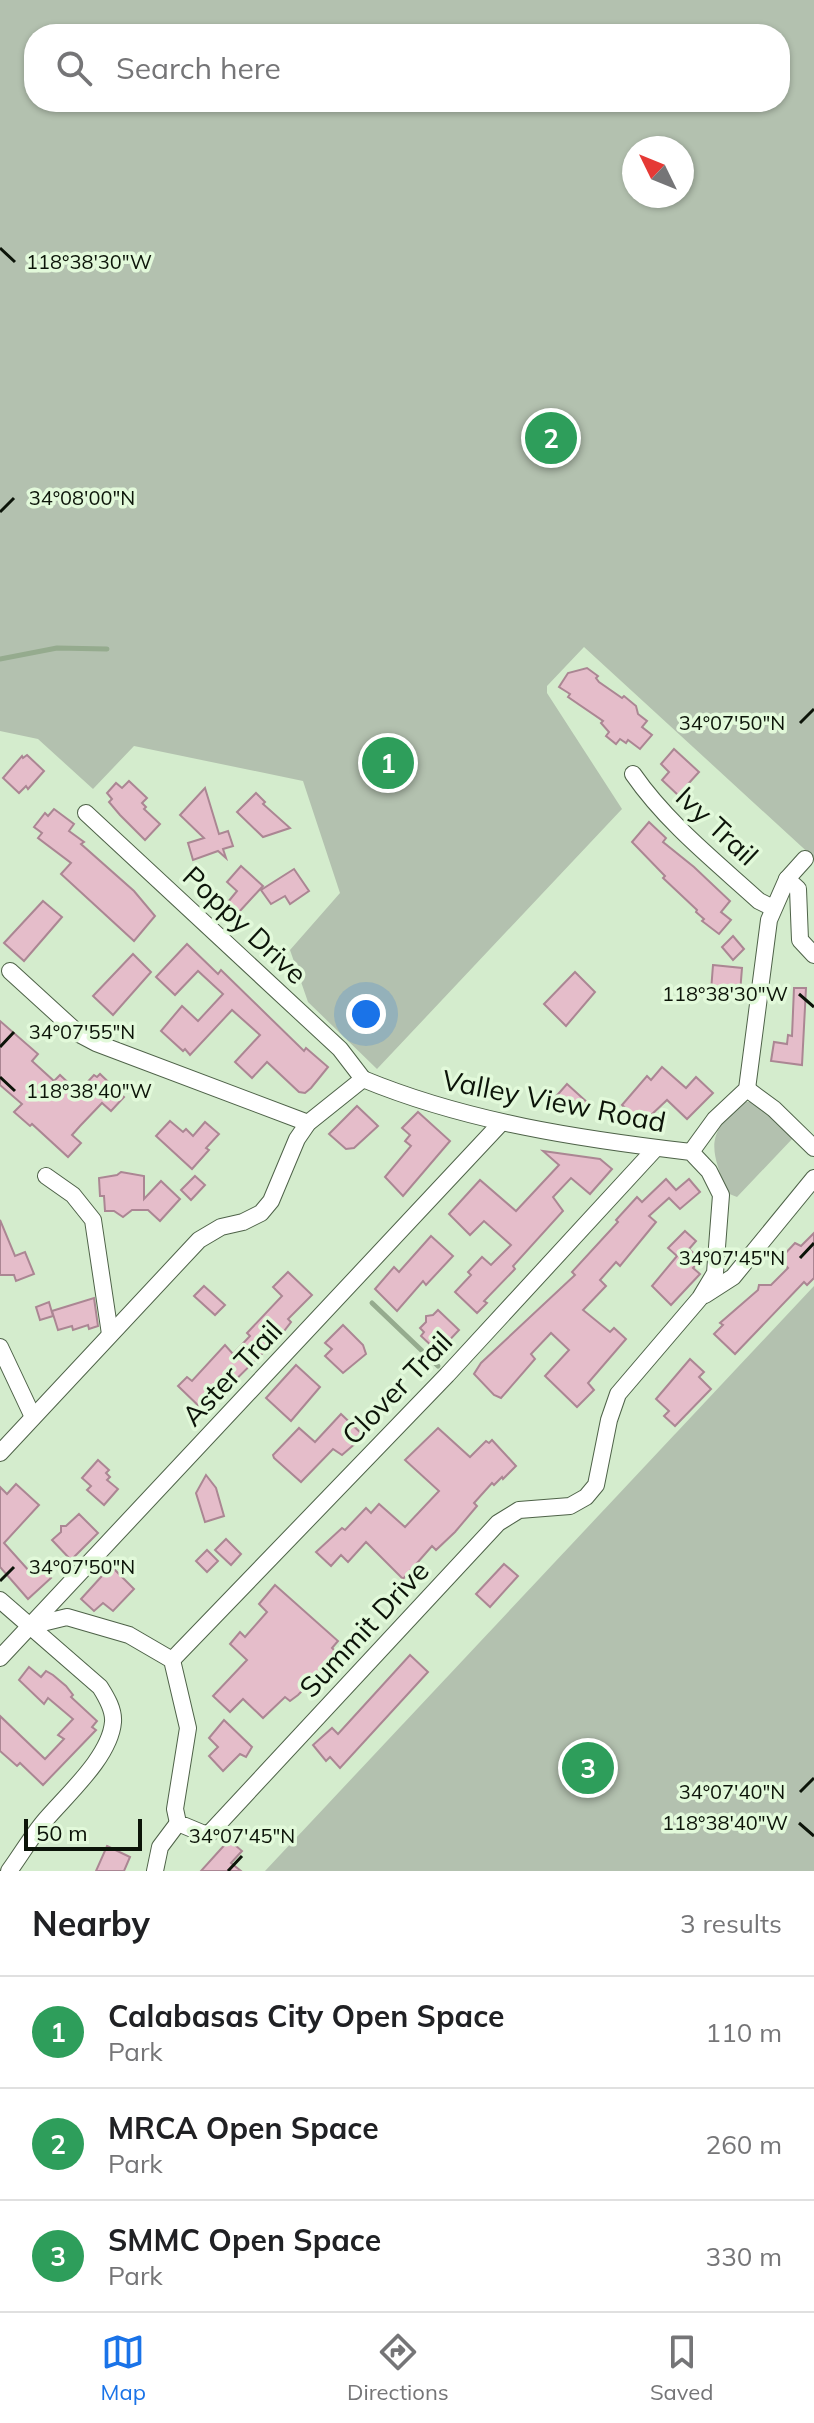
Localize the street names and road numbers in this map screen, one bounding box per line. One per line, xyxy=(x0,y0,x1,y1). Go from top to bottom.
street label: Ivy Trail xyxy=(669,779,766,872)
street label: Poppy Drive xyxy=(176,858,315,991)
street label: Valley View Road xyxy=(439,1062,669,1139)
street label: Aster Trail xyxy=(174,1313,289,1433)
street label: Clover Trail xyxy=(334,1324,459,1452)
street label: Summit Drive xyxy=(291,1553,436,1704)

